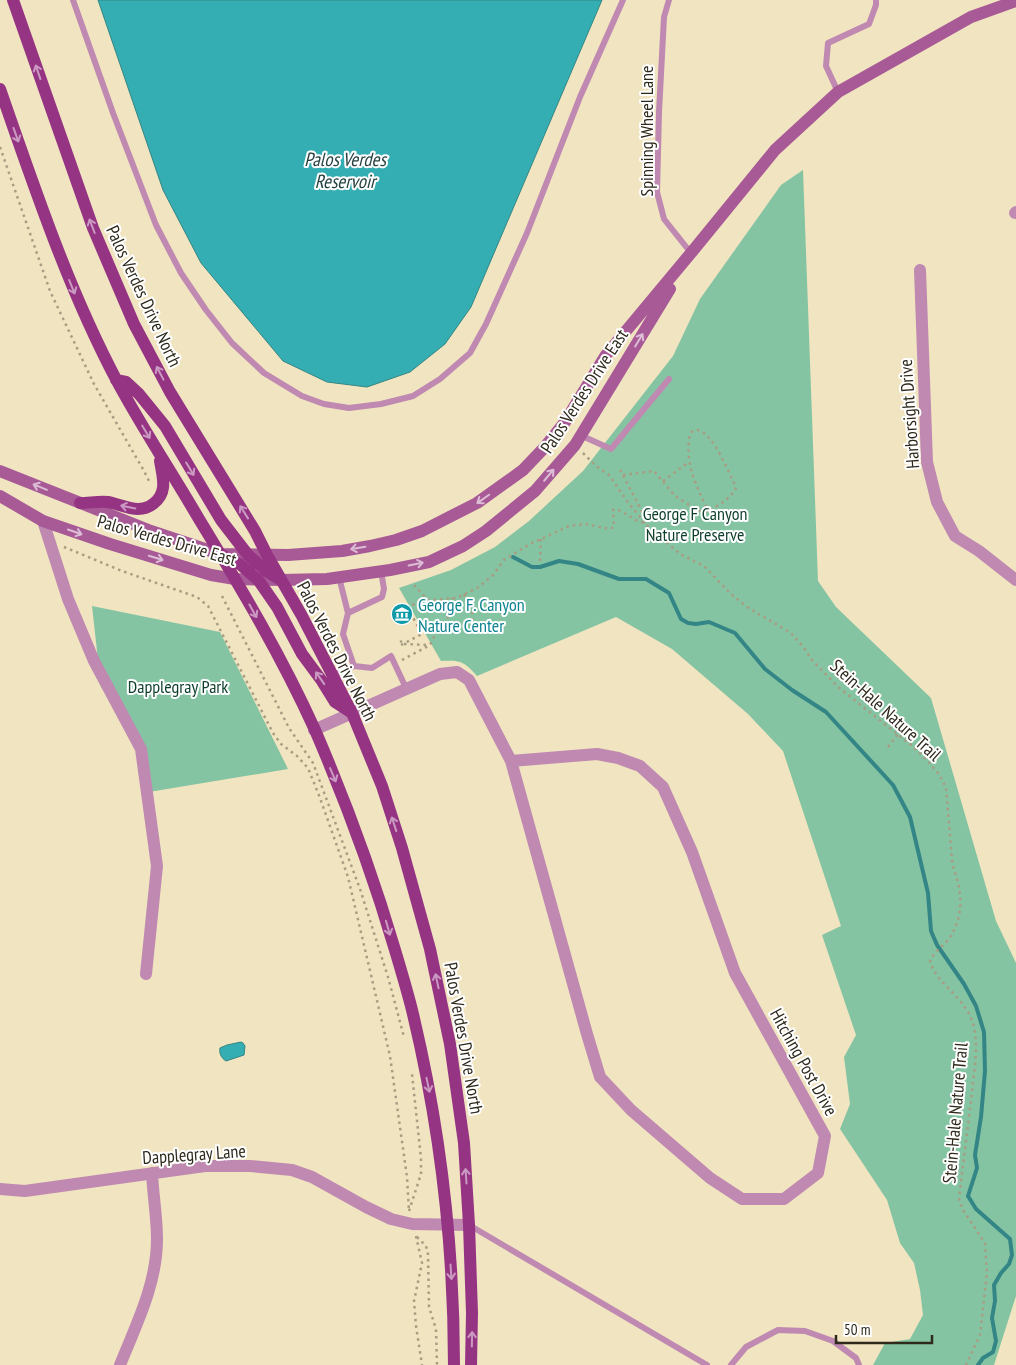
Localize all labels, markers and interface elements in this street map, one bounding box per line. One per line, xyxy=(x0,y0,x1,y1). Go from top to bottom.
one-way arrow xyxy=(33,65,42,81)
street label: Spinning Wheel Lane xyxy=(635,66,658,196)
one-way arrow xyxy=(12,127,21,142)
water label: Palos Verdes Reservoir xyxy=(304,147,387,193)
one-way arrow xyxy=(87,219,96,234)
street label: Palos Verdes Drive North xyxy=(101,222,187,370)
one-way arrow xyxy=(68,279,78,294)
street label: Palos Verdes Drive East xyxy=(535,324,633,458)
one-way arrow xyxy=(634,333,644,347)
street label: Harborsight Drive xyxy=(894,359,924,469)
one-way arrow xyxy=(155,366,165,381)
one-way arrow xyxy=(142,424,152,439)
one-way arrow xyxy=(186,461,196,475)
one-way arrow xyxy=(543,468,555,481)
one-way arrow xyxy=(33,482,48,491)
one-way arrow xyxy=(477,494,491,504)
one-way arrow xyxy=(120,502,136,512)
park label: George F Canyon Nature Preserve xyxy=(643,502,747,546)
one-way arrow xyxy=(238,506,248,520)
street label: Palos Verdes Drive East xyxy=(95,509,239,571)
one-way arrow xyxy=(67,528,83,537)
one-way arrow xyxy=(350,544,366,554)
one-way arrow xyxy=(148,554,164,563)
one-way arrow xyxy=(408,559,424,568)
street label: Palos Verdes Drive North xyxy=(292,577,382,725)
place label: George F. Canyon Nature Center xyxy=(418,593,525,637)
museum icon: George F. Canyon Nature Center xyxy=(390,602,414,626)
one-way arrow xyxy=(249,603,259,618)
street label: Stein-Hale Nature Trail xyxy=(826,654,947,766)
one-way arrow xyxy=(315,671,325,685)
park label: Dapplegray Park xyxy=(128,675,228,698)
one-way arrow xyxy=(329,767,338,782)
one-way arrow xyxy=(389,817,398,832)
one-way arrow xyxy=(384,919,394,935)
street label: Palos Verdes Drive North xyxy=(439,960,489,1116)
one-way arrow xyxy=(431,973,441,989)
street label: Hitching Post Drive xyxy=(765,1004,843,1120)
street label: Stein-Hale Nature Trail xyxy=(937,1041,973,1184)
one-way arrow xyxy=(424,1077,433,1093)
street label: Dapplegray Lane xyxy=(142,1139,246,1169)
one-way arrow xyxy=(462,1168,471,1184)
one-way arrow xyxy=(446,1264,456,1280)
scale bar xyxy=(836,1312,932,1344)
text: 50 m xyxy=(844,1320,870,1339)
one-way arrow xyxy=(467,1331,477,1348)

